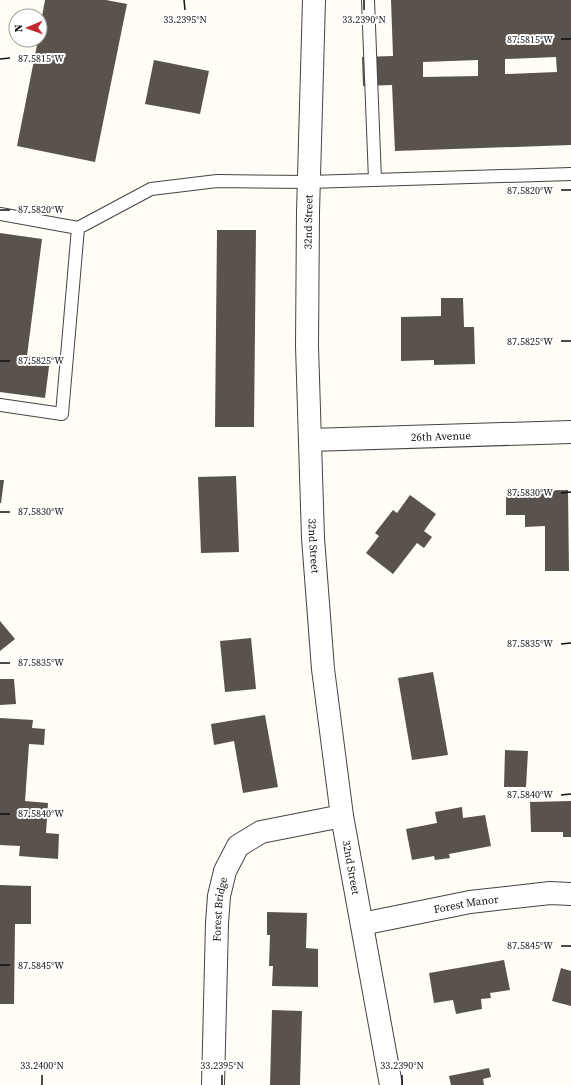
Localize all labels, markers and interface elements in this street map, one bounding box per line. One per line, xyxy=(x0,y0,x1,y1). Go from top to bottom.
north arrow xyxy=(8,8,48,48)
text: 33.2395°N xyxy=(163,13,207,26)
text: 33.2390°N xyxy=(342,13,386,26)
text: N xyxy=(11,24,26,33)
text: 87.5815°W xyxy=(507,33,553,46)
text: 87.5815°W xyxy=(18,52,64,65)
text: 87.5820°W xyxy=(507,184,553,197)
street label: 32nd Street xyxy=(301,194,316,250)
text: 87.5820°W xyxy=(18,203,64,216)
text: 87.5825°W xyxy=(507,335,553,348)
text: 87.5825°W xyxy=(18,354,64,367)
street label: 26th Avenue xyxy=(411,428,472,445)
text: 87.5830°W xyxy=(507,486,553,499)
text: 87.5830°W xyxy=(18,505,64,518)
street label: 32nd Street xyxy=(304,518,323,574)
text: 87.5835°W xyxy=(507,637,553,650)
text: 87.5835°W xyxy=(18,656,64,669)
text: 87.5840°W xyxy=(507,788,553,801)
text: 87.5840°W xyxy=(18,807,64,820)
street label: 32nd Street xyxy=(339,839,363,896)
street label: Forest Bridge xyxy=(210,875,231,942)
street label: Forest Manor xyxy=(432,892,500,917)
text: 87.5845°W xyxy=(507,939,553,952)
text: 87.5845°W xyxy=(18,959,64,972)
text: 33.2400°N xyxy=(20,1059,64,1072)
text: 33.2395°N xyxy=(200,1059,244,1072)
text: 33.2390°N xyxy=(380,1059,424,1072)

